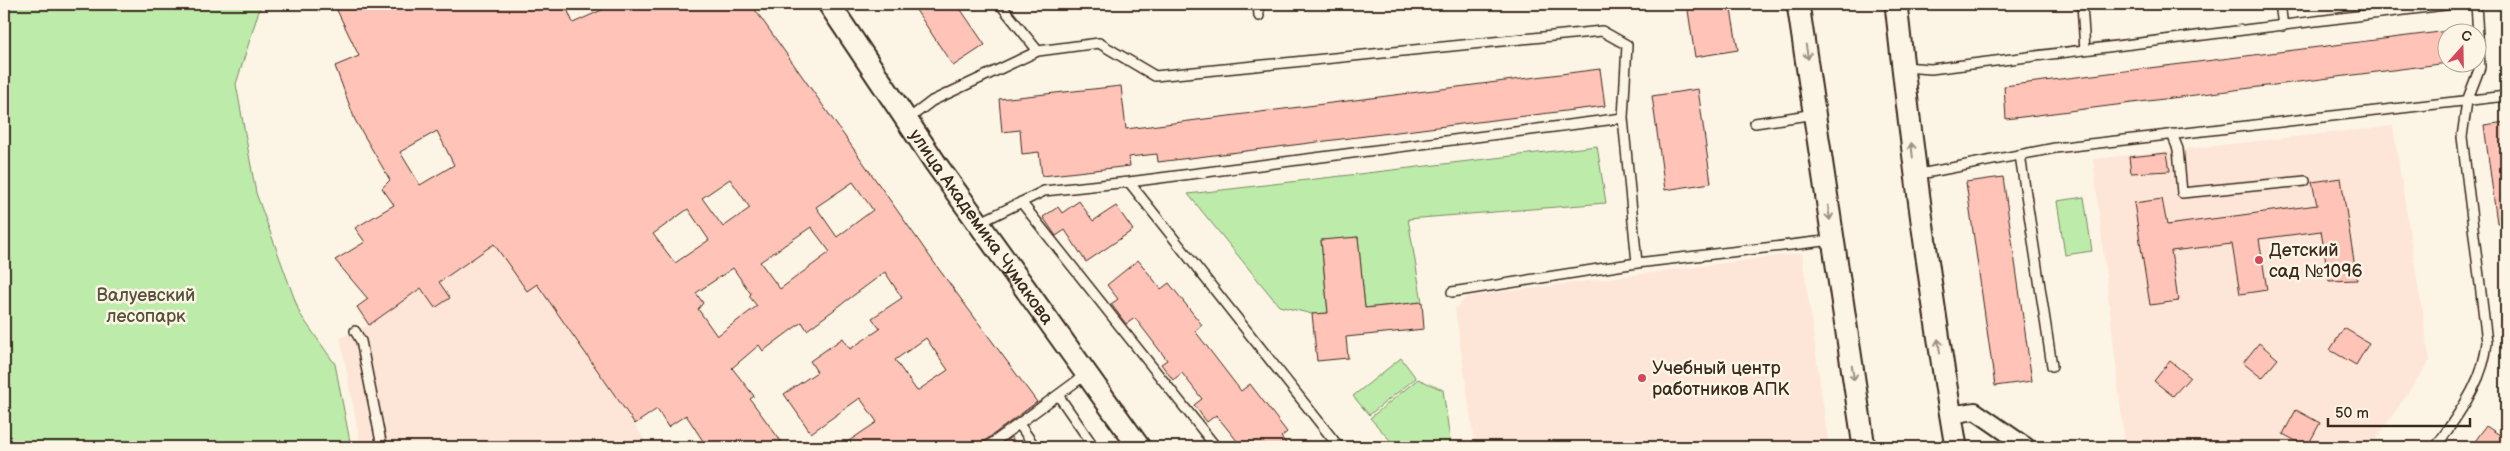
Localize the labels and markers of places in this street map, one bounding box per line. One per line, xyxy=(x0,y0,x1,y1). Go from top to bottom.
place label: Детский сад №1096 xyxy=(2269,240,2363,282)
marker: Детский сад №1096 xyxy=(2253,254,2265,266)
place label: Учебный центр работников АПК xyxy=(1652,358,1790,400)
marker: Учебный центр работников АПК xyxy=(1636,372,1648,384)

